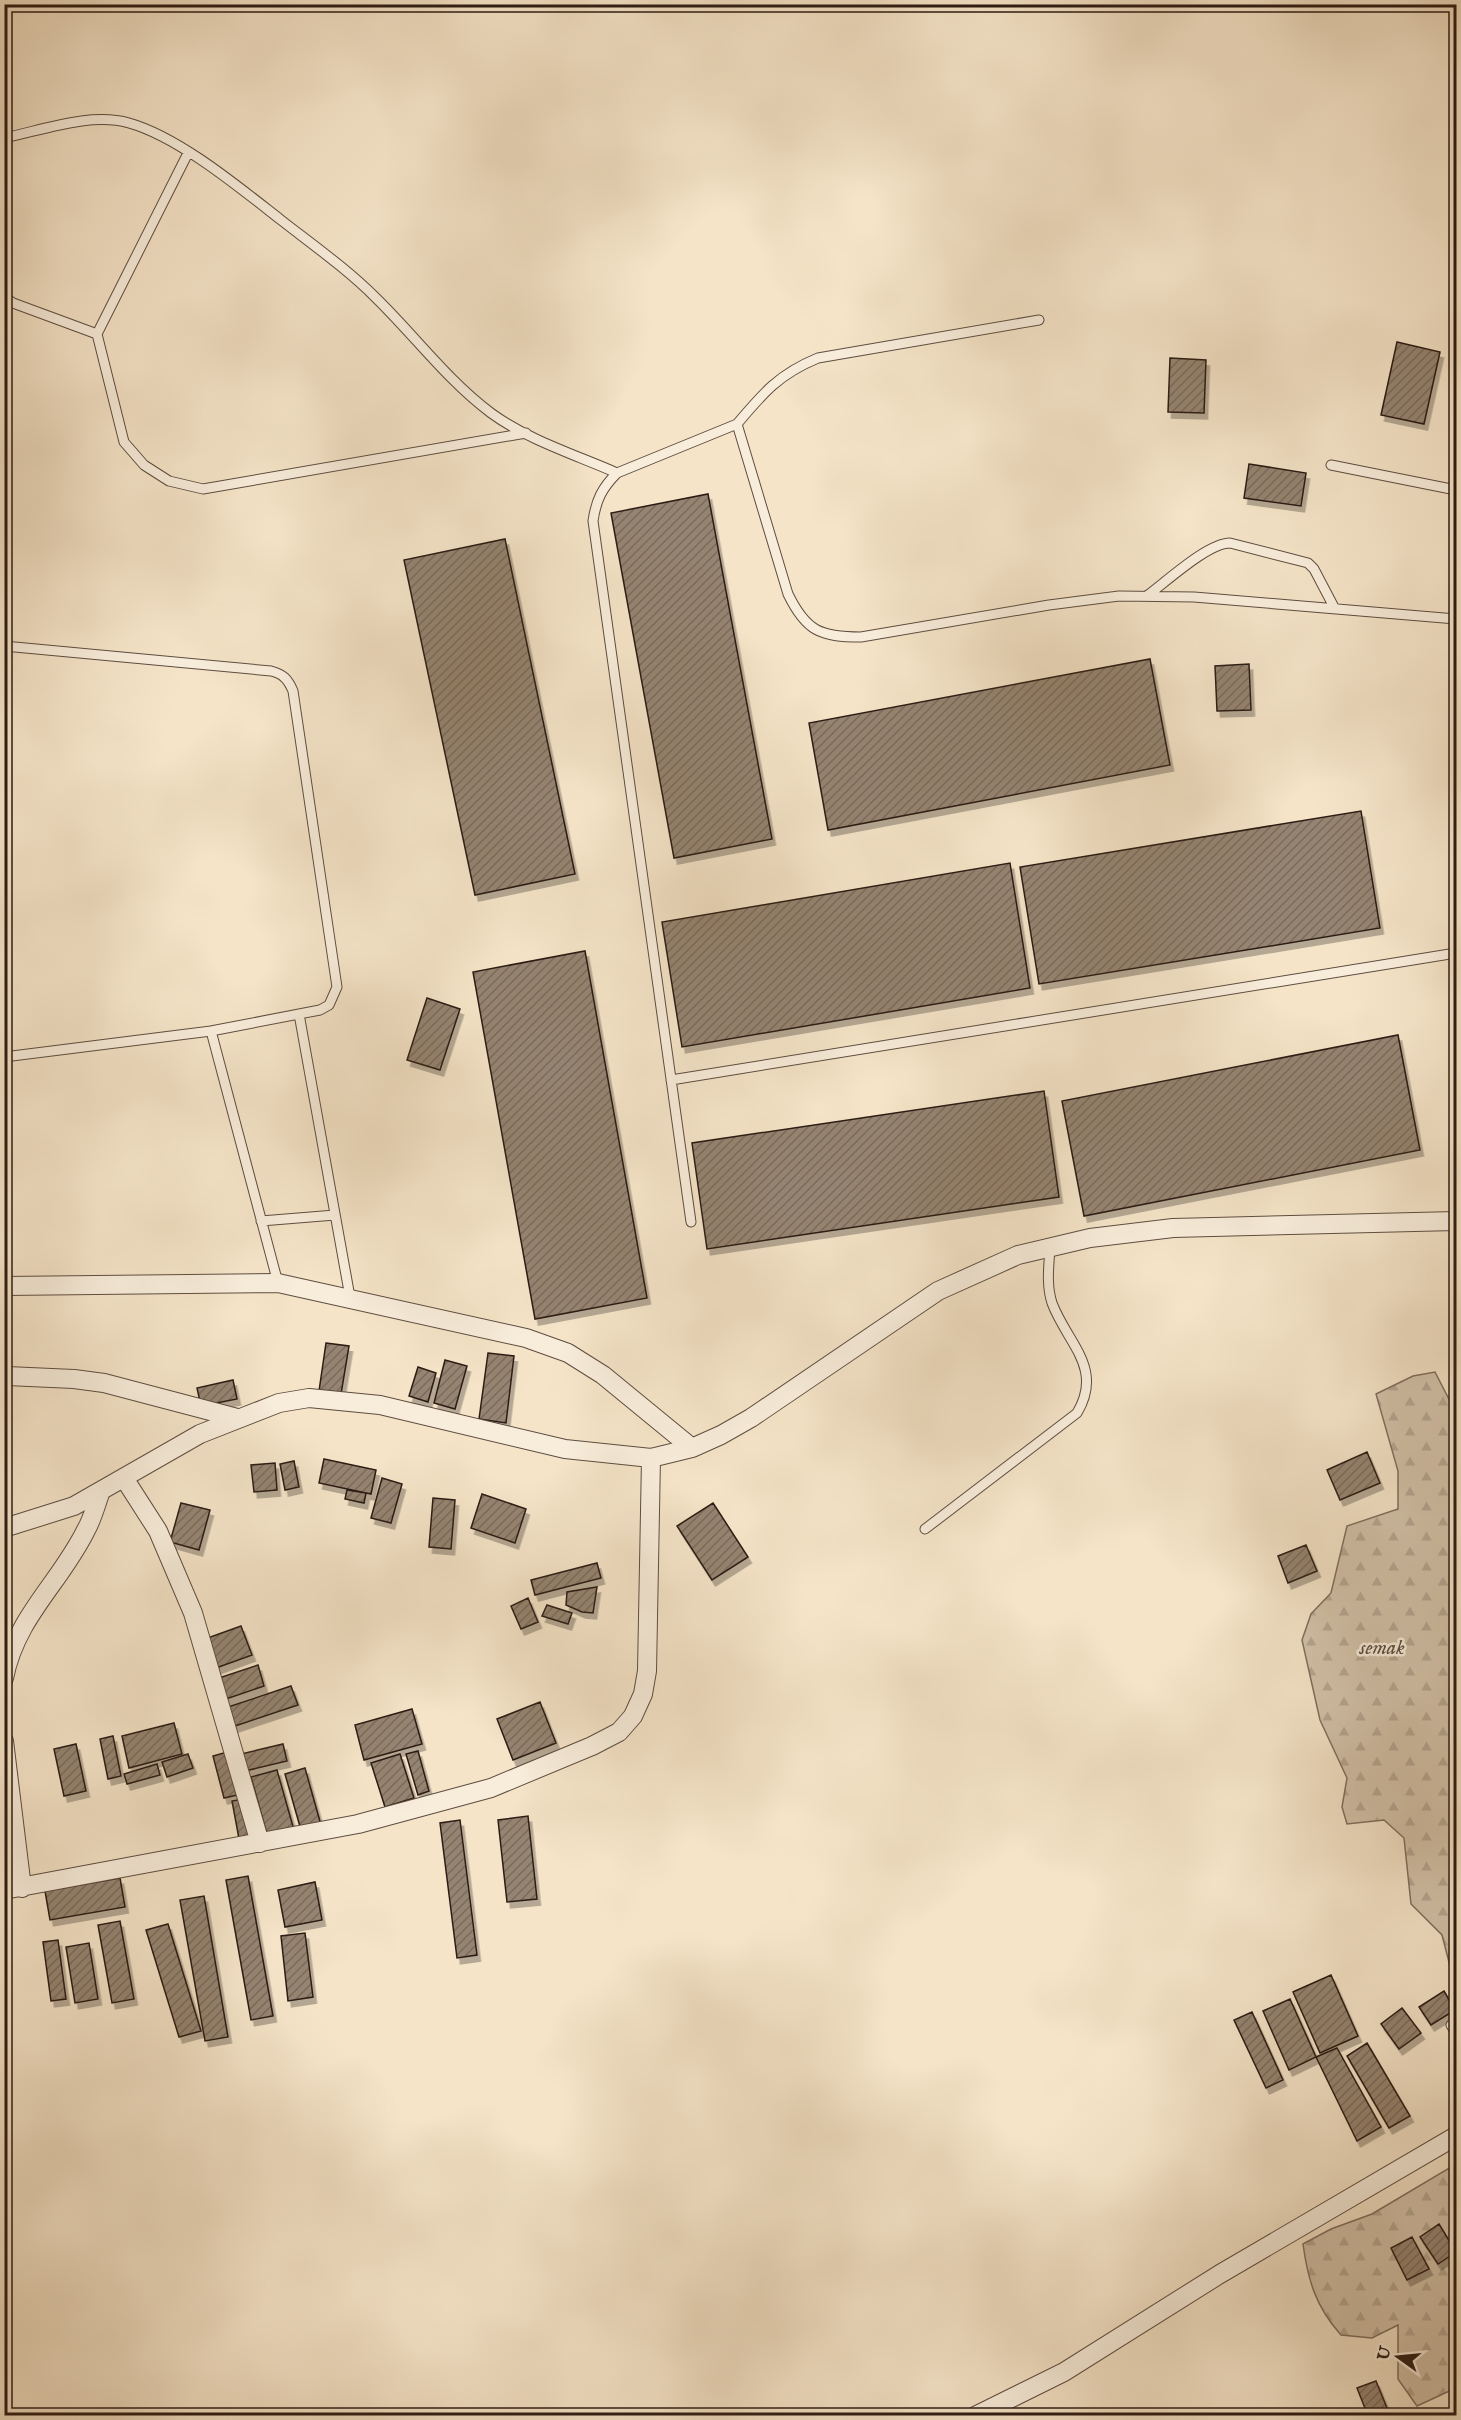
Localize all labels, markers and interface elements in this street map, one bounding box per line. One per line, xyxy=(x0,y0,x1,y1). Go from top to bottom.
park label: semak xyxy=(1358,1635,1405,1662)
north arrow xyxy=(1368,2327,1428,2387)
text: U xyxy=(1374,2344,1397,2364)

